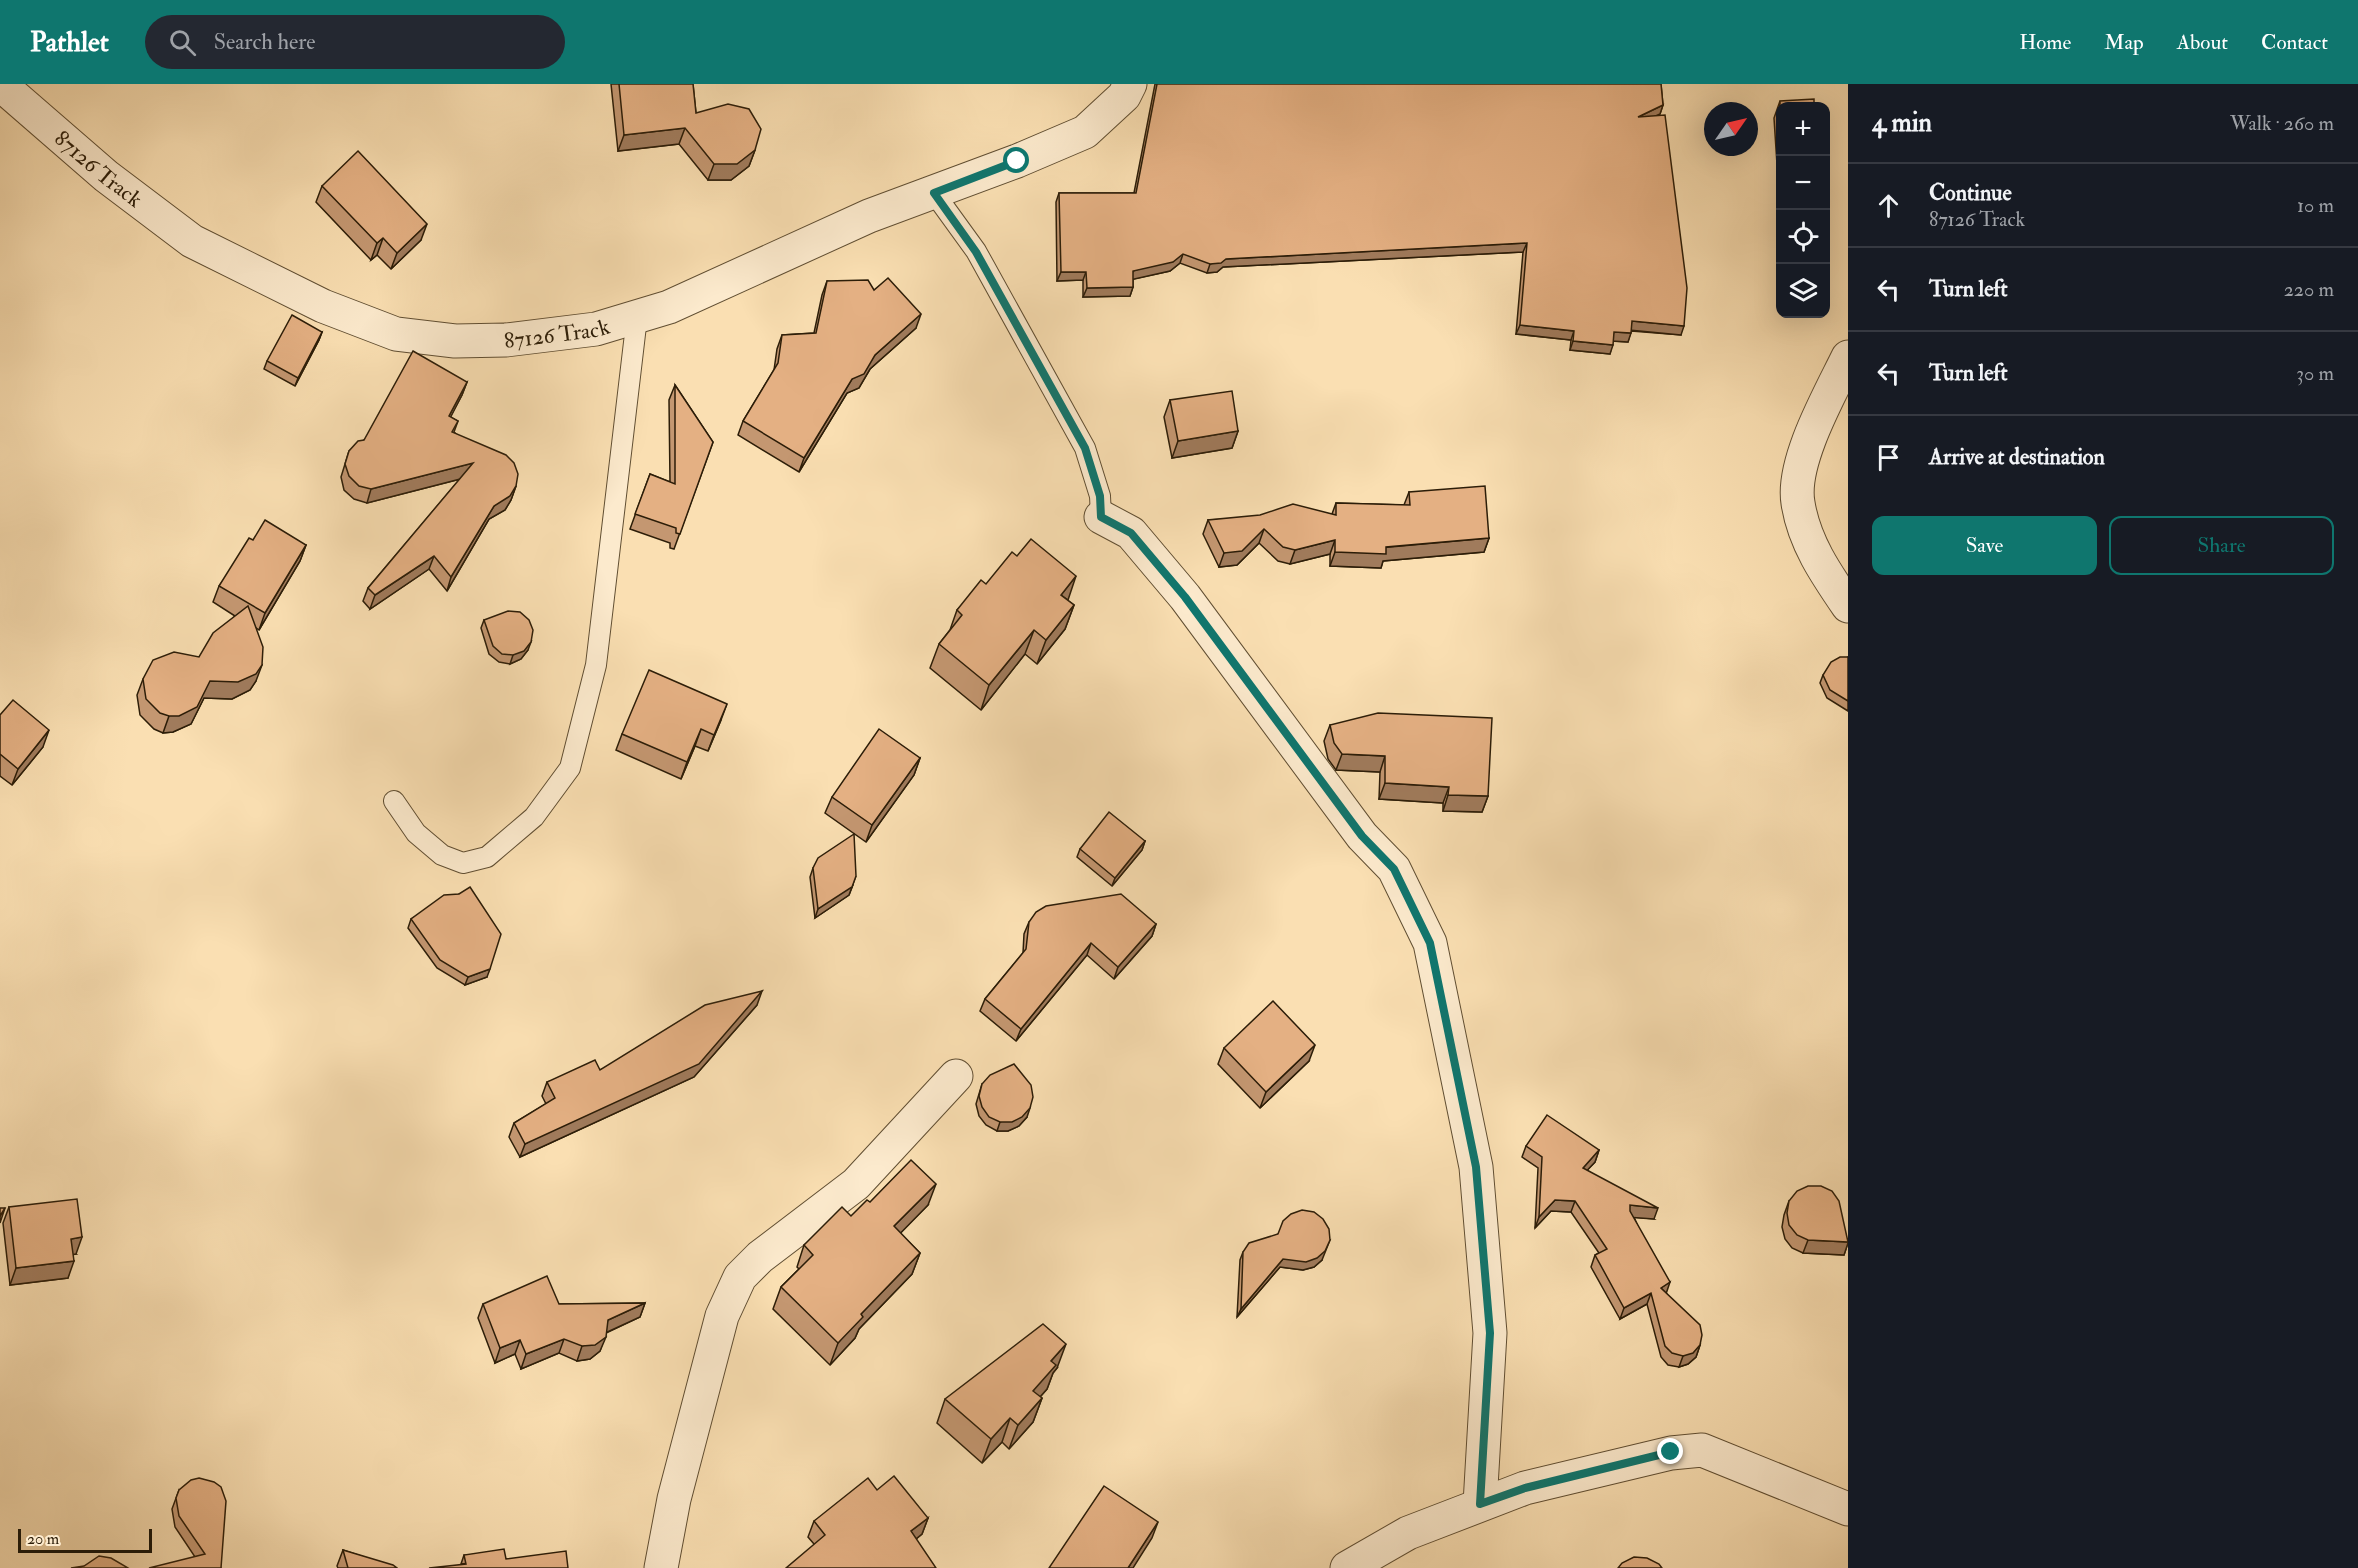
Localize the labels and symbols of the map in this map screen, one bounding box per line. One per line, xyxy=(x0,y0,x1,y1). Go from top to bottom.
north arrow xyxy=(1704,102,1758,156)
street label: 87126 Track xyxy=(48,125,148,214)
route start xyxy=(1003,147,1029,173)
street label: 87126 Track xyxy=(503,313,613,355)
route end xyxy=(1657,1438,1683,1464)
scale bar xyxy=(18,1526,152,1554)

